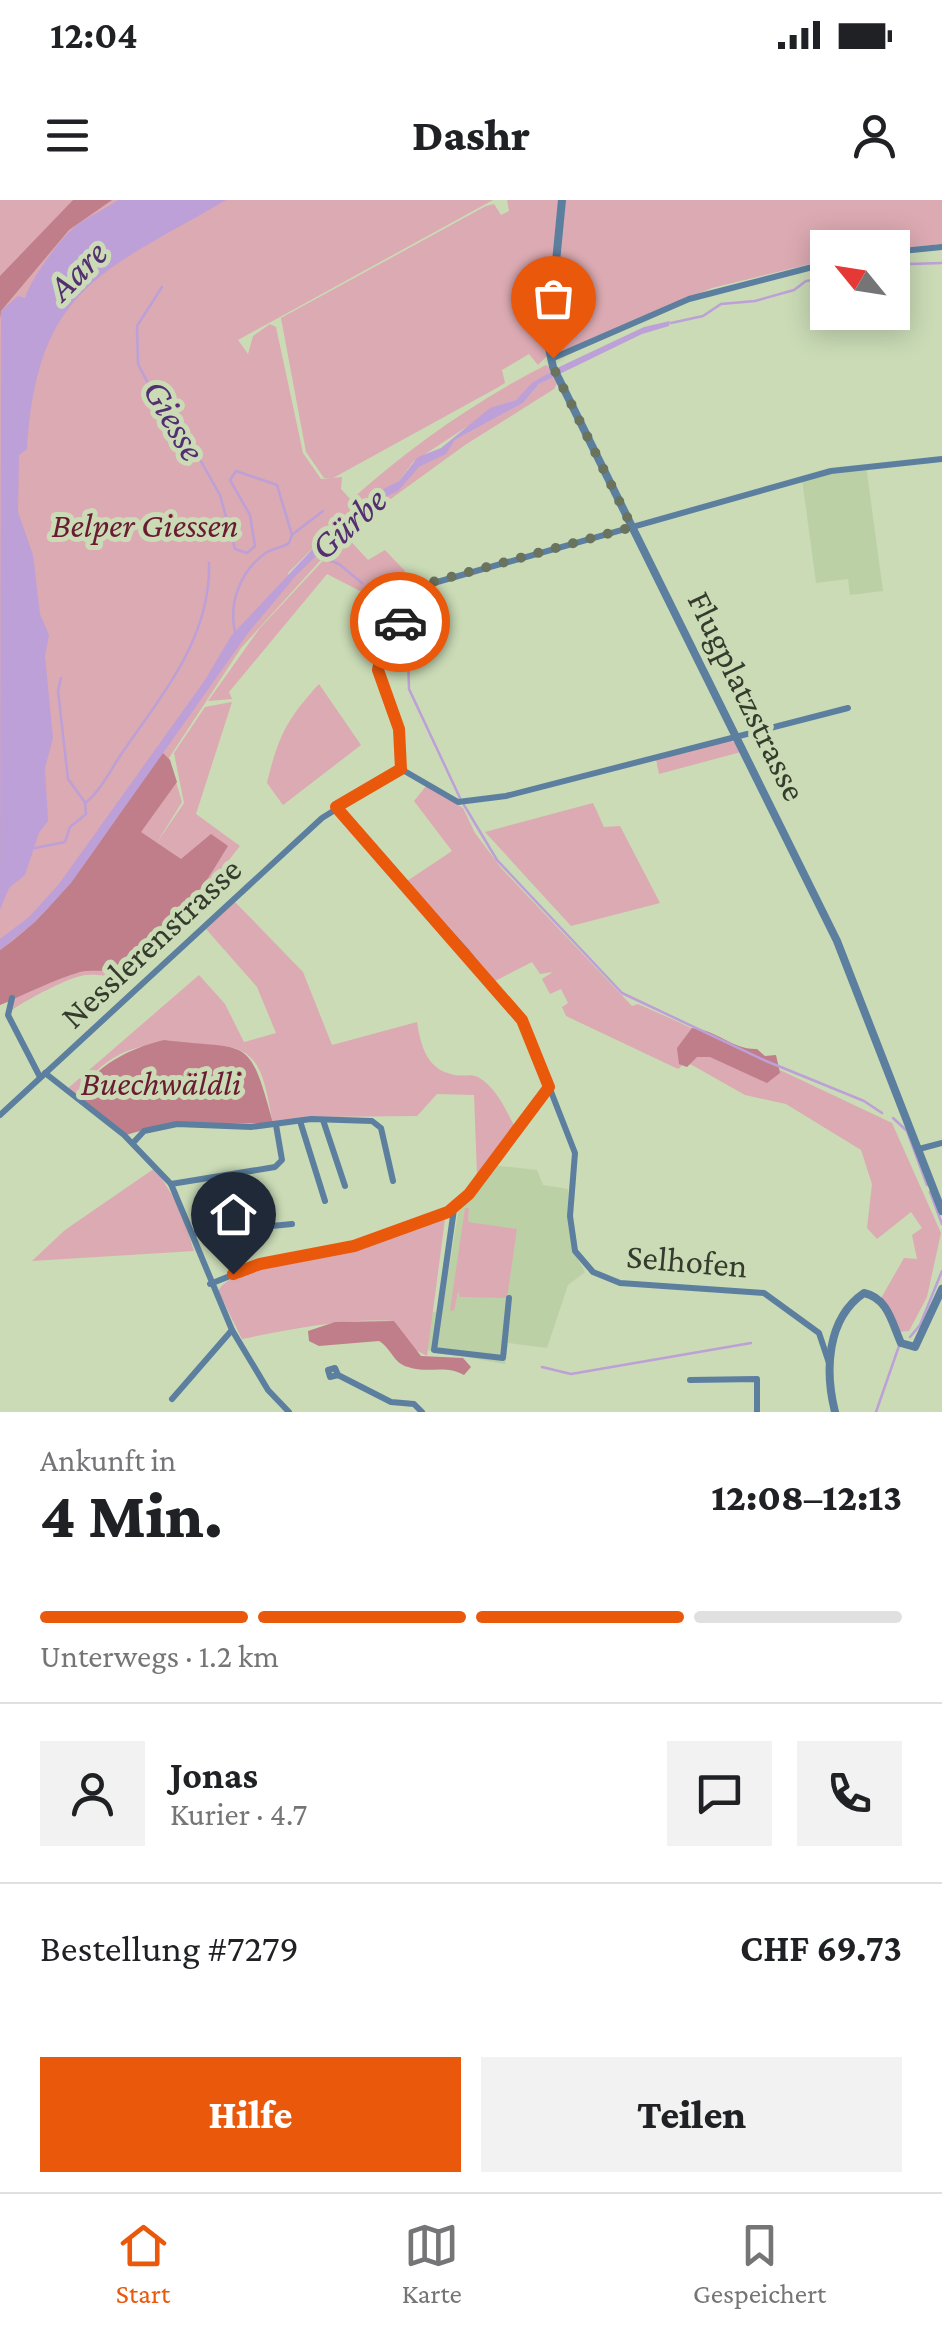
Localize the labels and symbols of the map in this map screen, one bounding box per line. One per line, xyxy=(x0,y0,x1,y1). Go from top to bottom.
north arrow xyxy=(810,230,910,330)
water label: Aare xyxy=(37,232,115,310)
pin xyxy=(511,256,596,359)
water label: Giesse xyxy=(135,372,215,468)
water label: Gürbe xyxy=(301,478,395,568)
park label: Belper Giessen xyxy=(51,506,239,545)
courier xyxy=(350,572,450,672)
street label: Flugplatzstrasse xyxy=(679,585,815,807)
street label: Nesslerenstrasse xyxy=(53,850,249,1036)
park label: Buechwäldli xyxy=(81,1064,242,1103)
pin xyxy=(191,1172,276,1275)
street label: Selhofen xyxy=(625,1236,749,1286)

